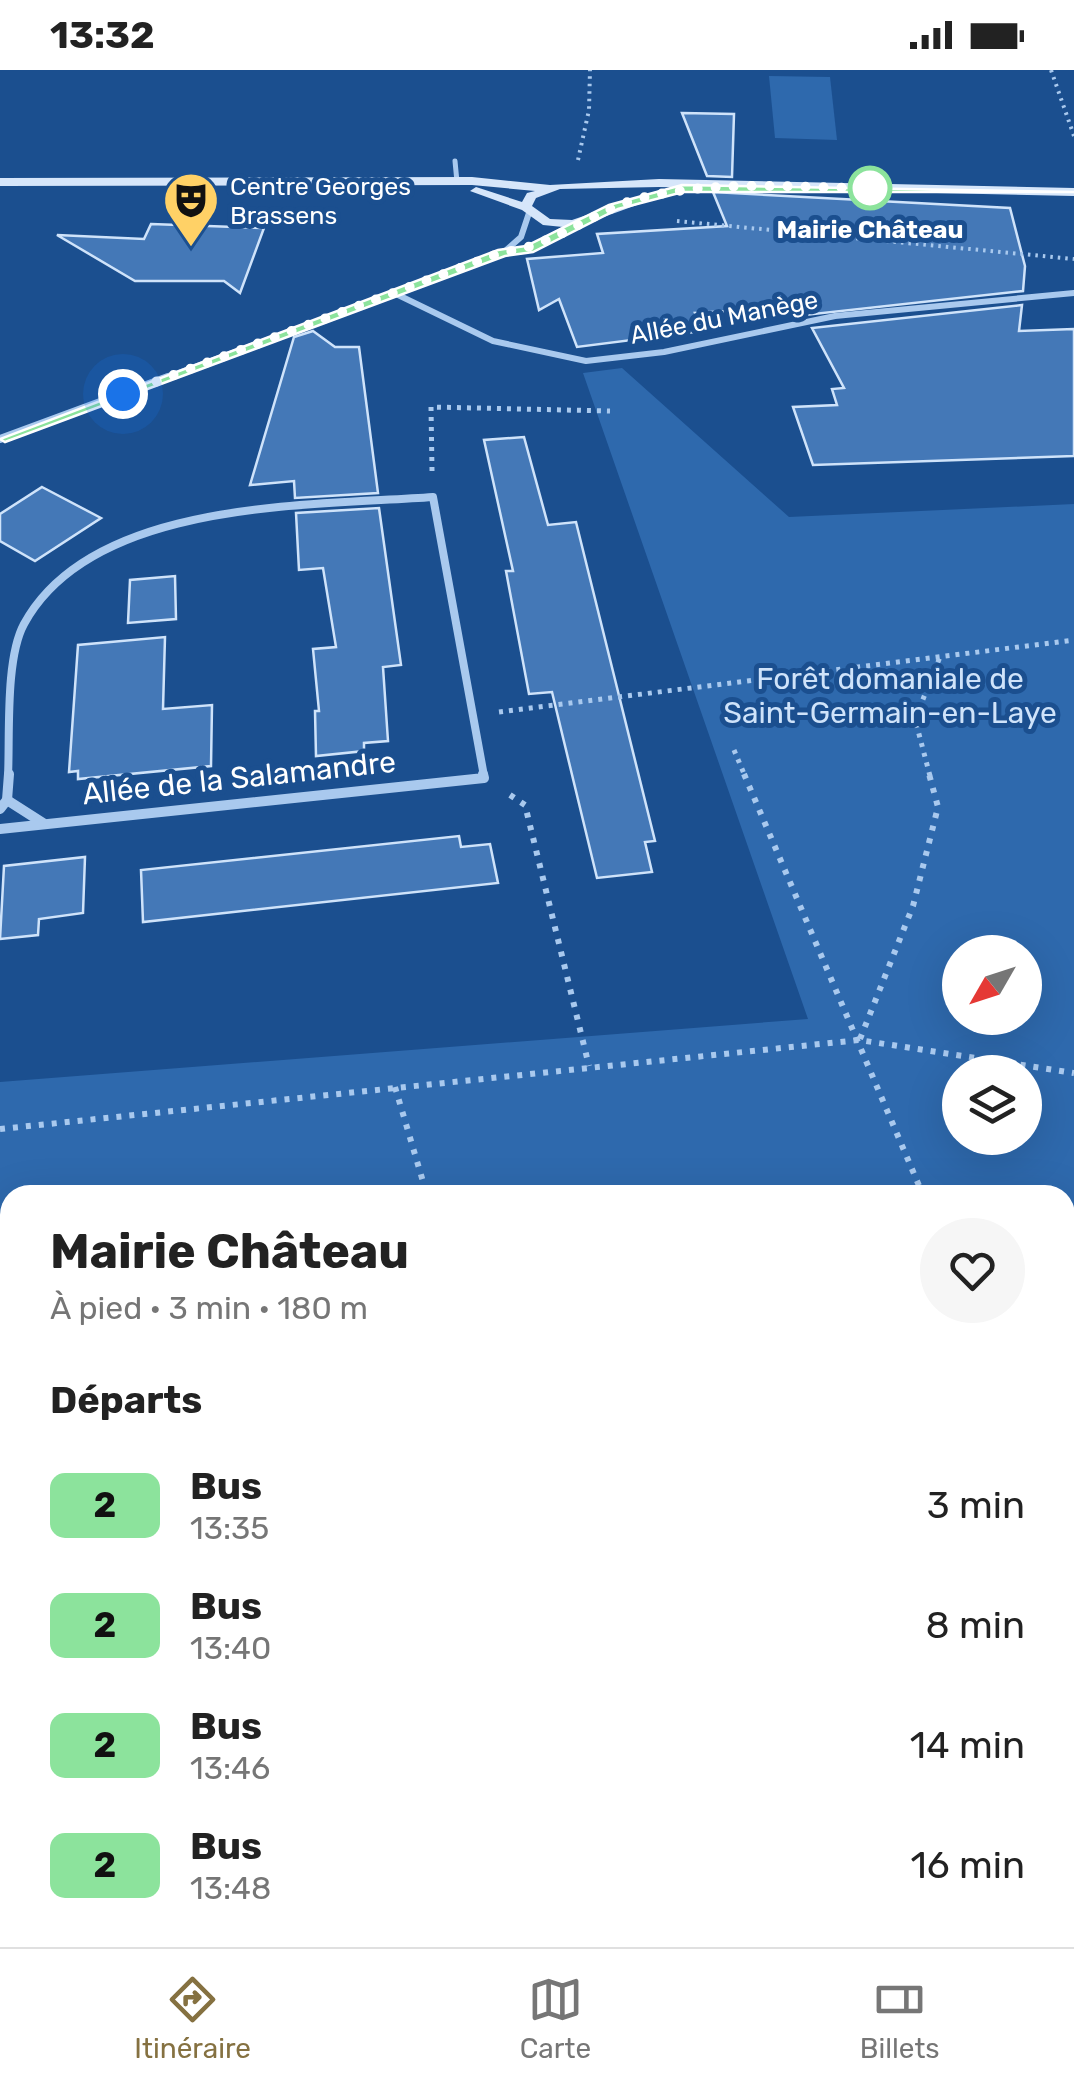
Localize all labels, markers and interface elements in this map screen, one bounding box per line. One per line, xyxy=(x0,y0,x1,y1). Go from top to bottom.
text: 13:32 xyxy=(50,12,155,58)
marker: Mairie Château xyxy=(849,167,891,209)
theatre icon: Centre Georges Brassens xyxy=(161,170,221,249)
place label: Centre Georges Brassens xyxy=(230,172,411,230)
place label: Mairie Château xyxy=(776,215,964,244)
street label: Allée du Manège xyxy=(628,285,821,350)
your location xyxy=(98,369,148,419)
park label: Forêt domaniale de Saint-Germain-en-Laye xyxy=(723,661,1057,731)
street label: Allée de la Salamandre xyxy=(80,744,398,812)
north arrow xyxy=(942,935,1042,1035)
map controls xyxy=(942,935,1042,1155)
button: layers xyxy=(942,1055,1042,1155)
button: heart xyxy=(920,1218,1025,1323)
text: Mairie Château xyxy=(50,1223,409,1280)
text: À pied · 3 min · 180 m xyxy=(50,1289,368,1327)
text: Départs xyxy=(50,1377,202,1423)
text: Bus xyxy=(190,1463,262,1509)
text: 3 min xyxy=(927,1482,1025,1528)
text: 2 xyxy=(94,1484,116,1526)
text: 13:35 xyxy=(190,1509,269,1547)
text: Bus xyxy=(190,1583,262,1629)
text: 8 min xyxy=(926,1602,1025,1648)
text: 2 xyxy=(94,1604,116,1646)
text: 13:40 xyxy=(190,1629,271,1667)
text: Bus xyxy=(190,1703,262,1749)
text: 14 min xyxy=(910,1722,1025,1768)
text: 2 xyxy=(94,1724,116,1766)
text: 13:46 xyxy=(190,1749,270,1787)
text: Bus xyxy=(190,1823,262,1869)
text: 16 min xyxy=(911,1842,1025,1888)
text: 2 xyxy=(94,1844,116,1886)
text: 13:48 xyxy=(190,1869,271,1907)
tab: Itinéraire xyxy=(134,1972,251,2065)
tab: Carte xyxy=(520,1972,591,2065)
tab: Billets xyxy=(860,1972,940,2065)

